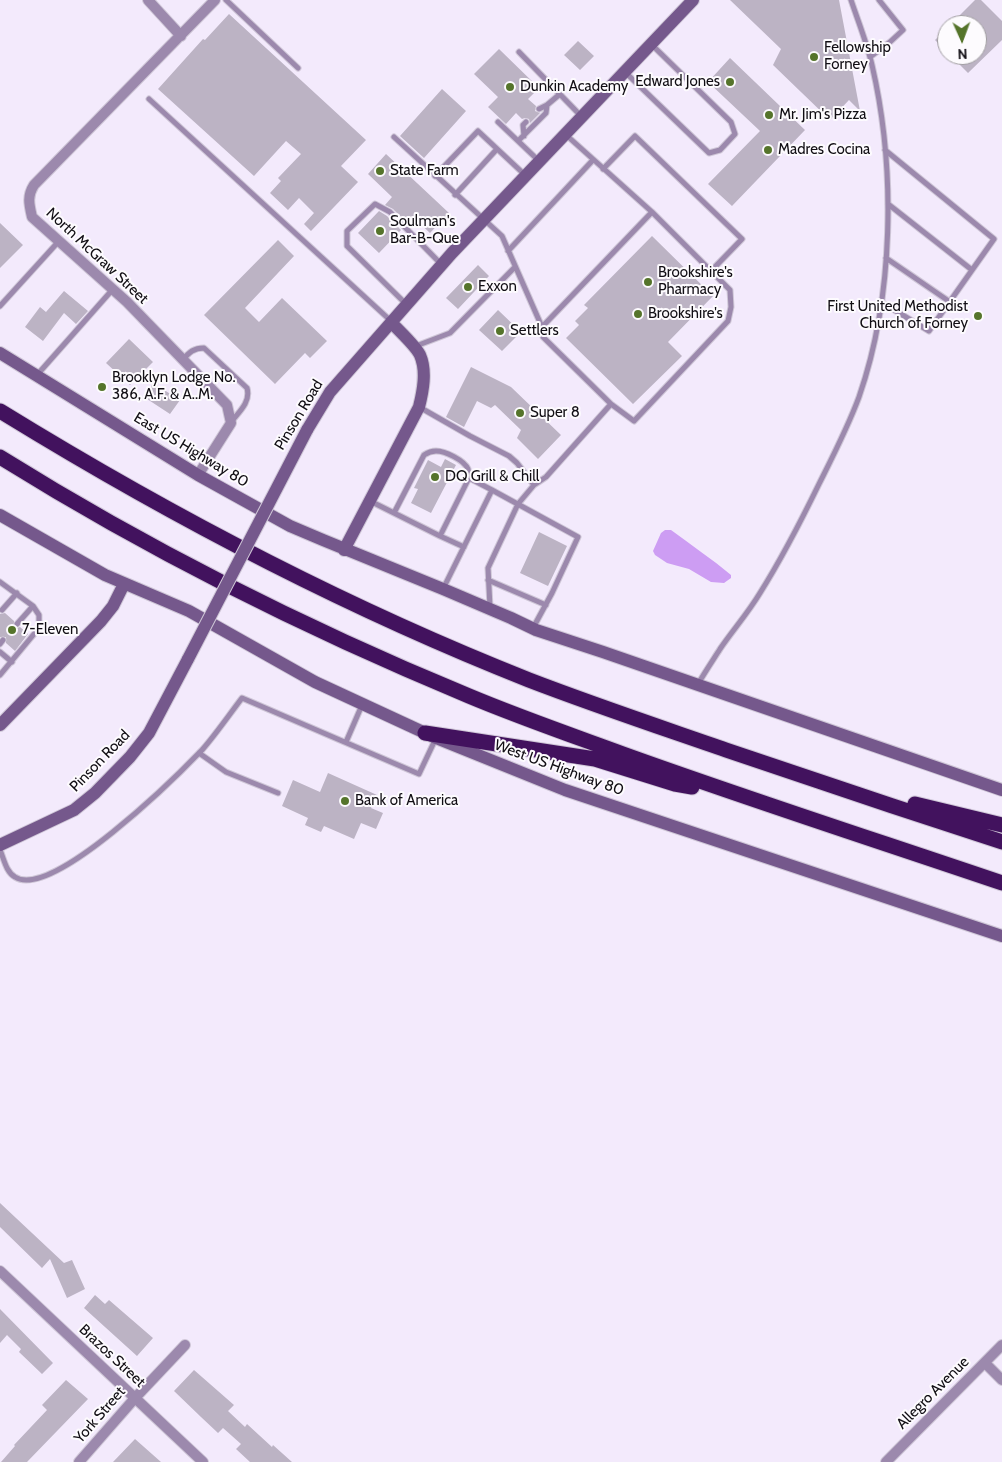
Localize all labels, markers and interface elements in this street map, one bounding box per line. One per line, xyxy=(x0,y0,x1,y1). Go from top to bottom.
north arrow xyxy=(937,15,987,65)
place label: Fellowship Forney xyxy=(824,39,891,74)
text: N xyxy=(957,45,968,63)
marker: Fellowship Forney xyxy=(808,51,820,63)
place label: Edward Jones xyxy=(635,73,720,91)
marker: Edward Jones xyxy=(724,76,736,88)
place label: Dunkin Academy xyxy=(520,78,628,96)
marker: Dunkin Academy xyxy=(504,81,516,93)
place label: Mr. Jim's Pizza xyxy=(779,106,867,124)
marker: Mr. Jim's Pizza xyxy=(763,109,775,121)
place label: Madres Cocina xyxy=(778,141,870,159)
marker: Madres Cocina xyxy=(762,144,774,156)
place label: State Farm xyxy=(390,162,459,180)
marker: State Farm xyxy=(374,165,386,177)
street label: North McGraw Street xyxy=(42,204,152,308)
place label: Soulman's Bar-B-Que xyxy=(390,213,459,248)
marker: Soulman's Bar-B-Que xyxy=(374,225,386,237)
place label: Brookshire's Pharmacy xyxy=(658,264,733,299)
marker: Brookshire's Pharmacy xyxy=(642,276,654,288)
place label: Exxon xyxy=(478,278,517,296)
marker: Exxon xyxy=(462,281,474,293)
place label: First United Methodist Church of Forney xyxy=(827,298,968,333)
place label: Brookshire's xyxy=(648,305,723,323)
marker: Brookshire's xyxy=(632,308,644,320)
marker: First United Methodist Church of Forney xyxy=(972,310,984,322)
place label: Settlers xyxy=(510,322,559,340)
marker: Settlers xyxy=(494,325,506,337)
place label: Brooklyn Lodge No. 386, A.F. & A..M. xyxy=(112,369,236,404)
street label: Pinson Road xyxy=(271,377,327,453)
marker: Brooklyn Lodge No. 386, A.F. & A..M. xyxy=(96,381,108,393)
place label: Super 8 xyxy=(530,404,580,422)
marker: Super 8 xyxy=(514,407,526,419)
street label: East US Highway 80 xyxy=(130,409,252,491)
place label: DQ Grill & Chill xyxy=(445,468,539,486)
marker: DQ Grill & Chill xyxy=(429,471,441,483)
place label: 7-Eleven xyxy=(22,621,78,639)
marker: 7-Eleven xyxy=(6,624,18,636)
street label: Pinson Road xyxy=(66,726,134,796)
street label: West US Highway 80 xyxy=(492,736,626,800)
place label: Bank of America xyxy=(355,792,458,810)
marker: Bank of America xyxy=(339,795,351,807)
street label: Brazos Street xyxy=(75,1321,149,1391)
street label: Allegro Avenue xyxy=(893,1353,973,1433)
street label: York Street xyxy=(71,1383,129,1447)

